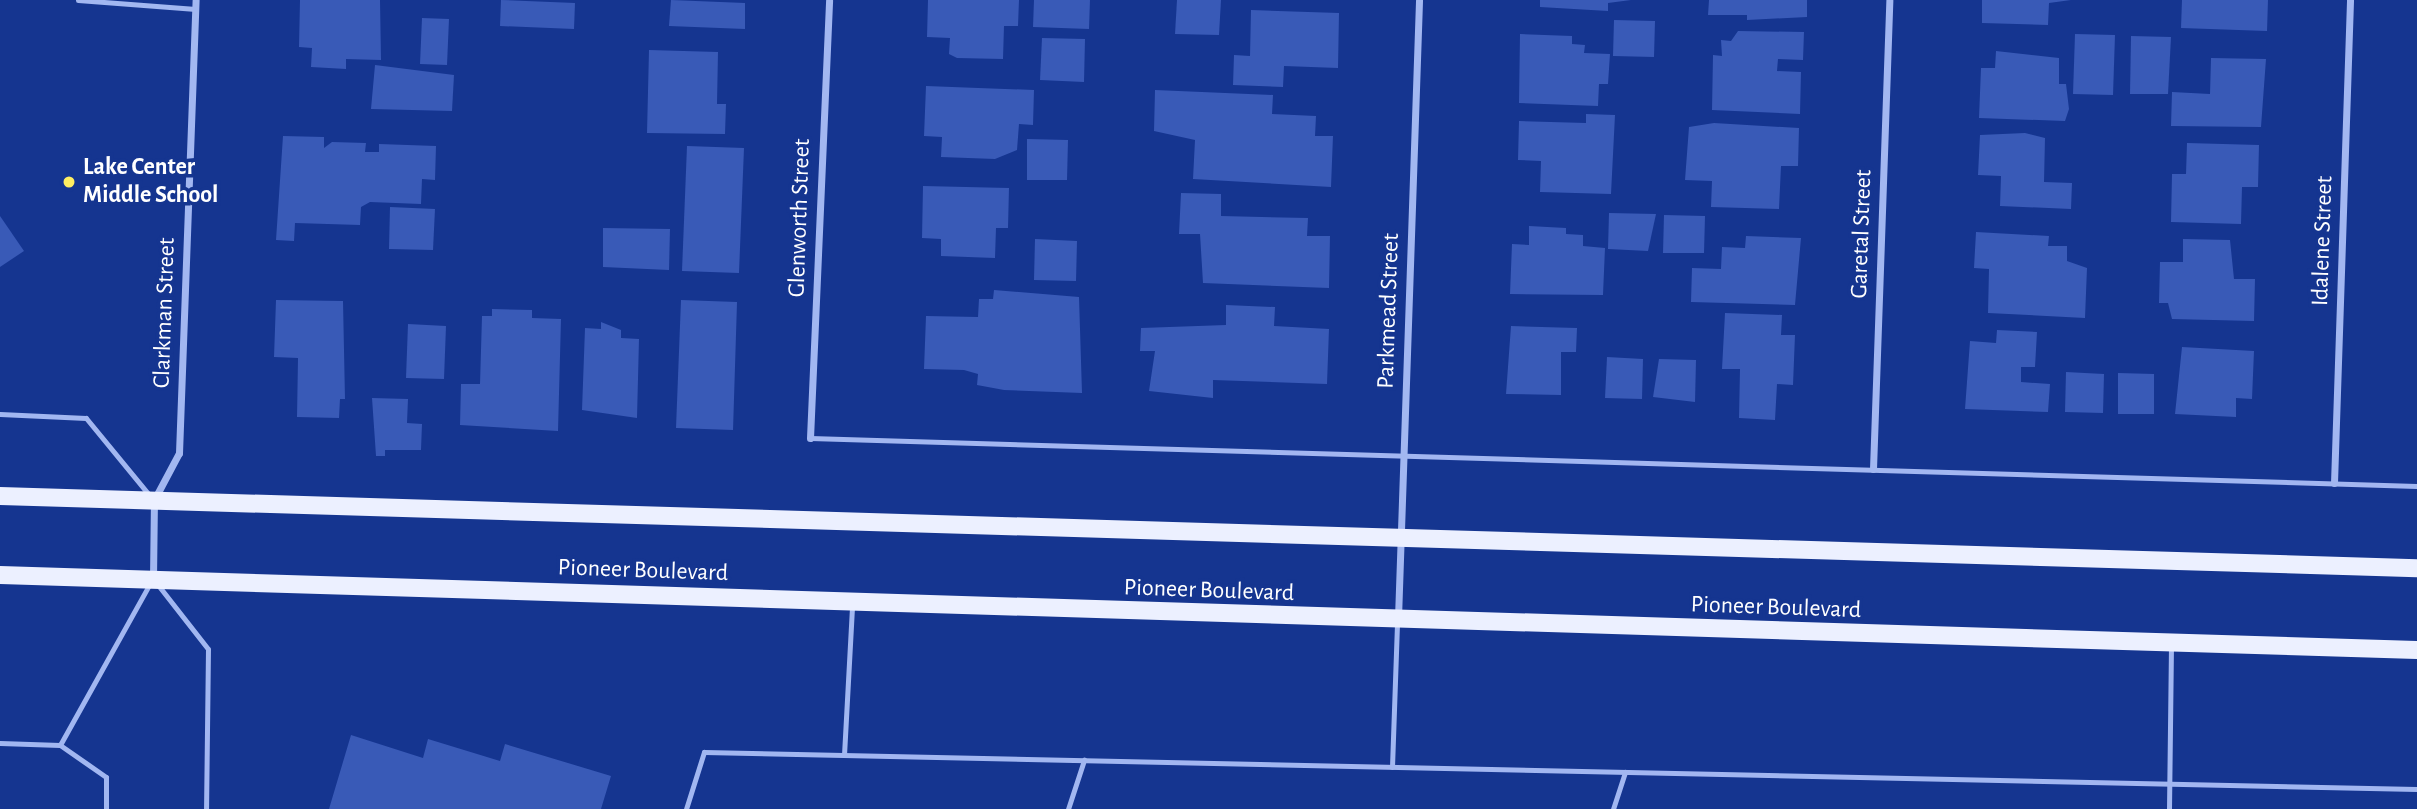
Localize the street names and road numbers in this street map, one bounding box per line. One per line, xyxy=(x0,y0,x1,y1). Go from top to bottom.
street label: Glenworth Street xyxy=(783,138,817,298)
street label: Garetal Street xyxy=(1845,169,1879,299)
street label: Idalene Street xyxy=(2306,175,2340,307)
street label: Parkmead Street xyxy=(1372,233,1406,389)
street label: Clarkman Street xyxy=(148,237,182,389)
street label: Pioneer Boulevard xyxy=(557,554,729,588)
street label: Pioneer Boulevard xyxy=(1123,574,1295,608)
street label: Pioneer Boulevard xyxy=(1690,591,1862,625)

